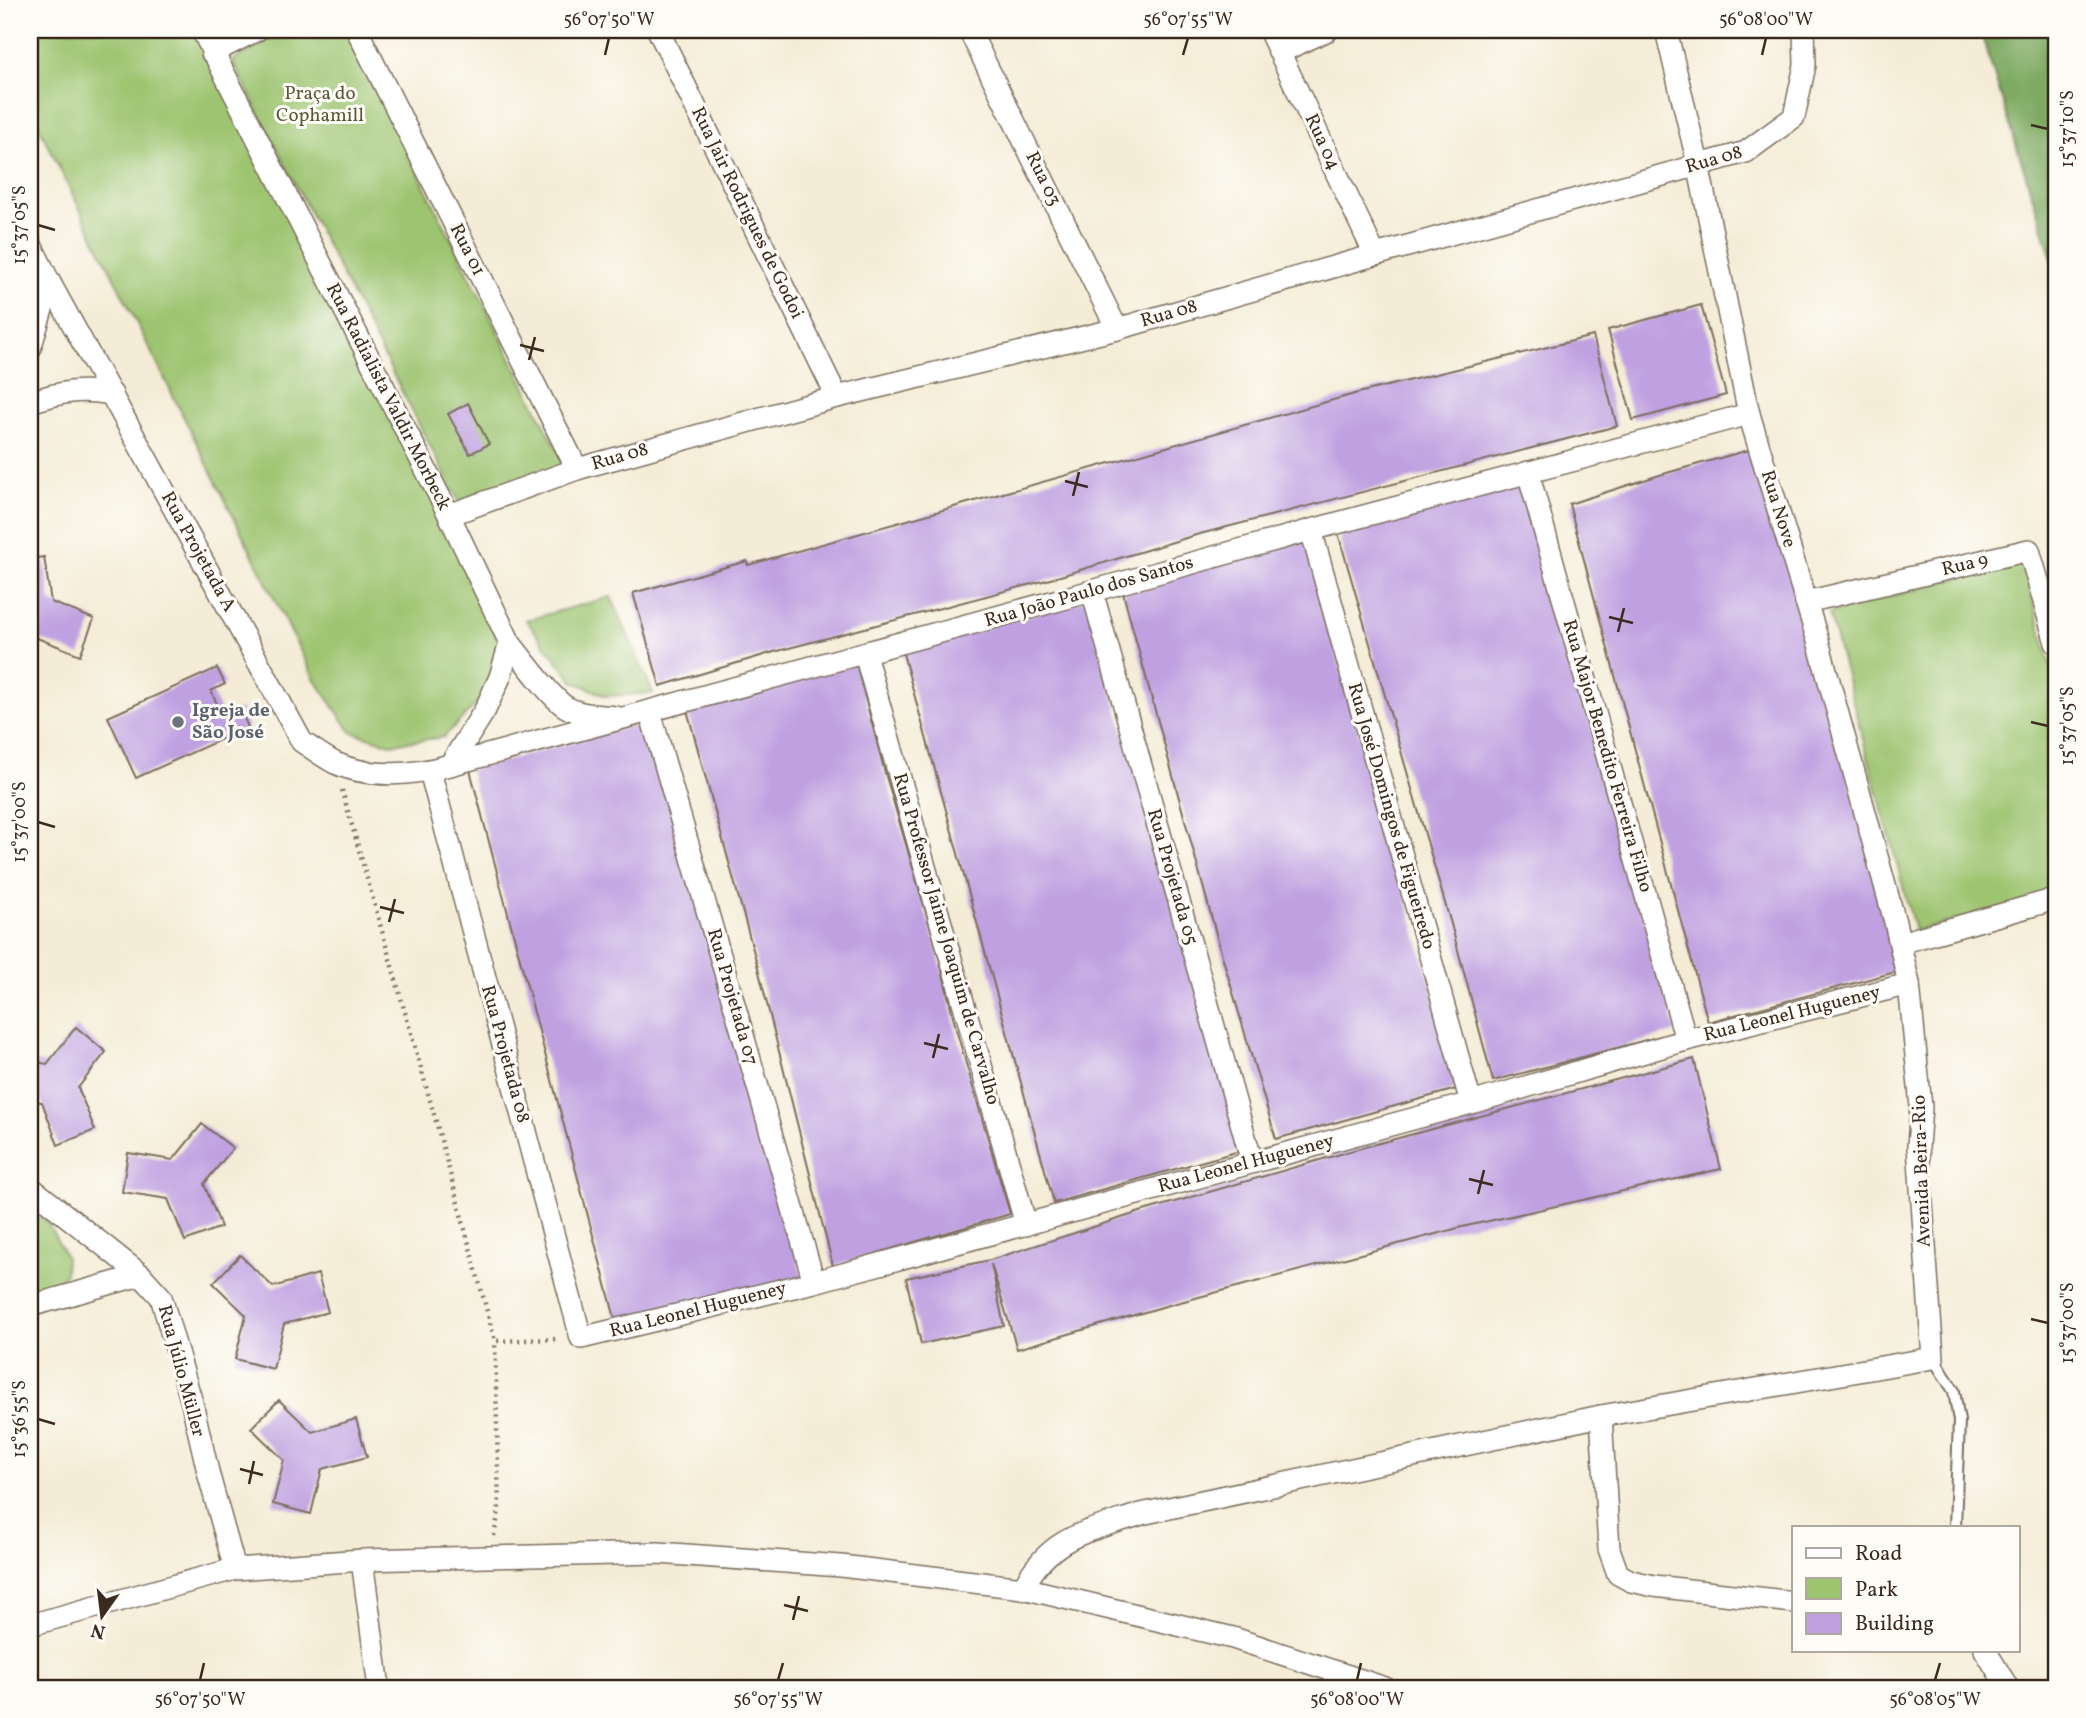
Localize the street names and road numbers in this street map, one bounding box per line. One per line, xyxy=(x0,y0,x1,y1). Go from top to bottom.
street label: Rua Jair Rodrigues de Godoi xyxy=(684,103,810,324)
street label: Rua 04 xyxy=(1298,110,1346,174)
street label: Rua 08 xyxy=(1683,140,1745,180)
street label: Rua 03 xyxy=(1019,147,1067,211)
street label: Rua 01 xyxy=(443,219,491,281)
street label: Rua Radialista Valdir Morbeck xyxy=(319,279,457,515)
street label: Rua 08 xyxy=(1138,294,1200,334)
street label: Rua 08 xyxy=(589,437,651,477)
street label: Rua Nove xyxy=(1754,467,1802,551)
street label: Rua Projetada A xyxy=(154,487,242,617)
street label: Rua 9 xyxy=(1939,547,1991,583)
street label: Rua João Paulo dos Santos xyxy=(981,550,1197,634)
street label: Rua Major Benedito Ferreira Filho xyxy=(1556,616,1658,896)
street label: Rua José Domingos de Figueiredo xyxy=(1340,680,1442,952)
street label: Rua Professor Jaime Joaquim de Carvalho xyxy=(886,770,1006,1108)
street label: Rua Projetada 05 xyxy=(1140,806,1204,948)
street label: Rua Projetada 07 xyxy=(700,926,764,1068)
street label: Rua Leonel Hugueney xyxy=(1701,979,1883,1049)
street label: Rua Projetada 08 xyxy=(474,982,536,1126)
street label: Avenida Beira-Rio xyxy=(1906,1094,1938,1248)
street label: Rua Leonel Hugueney xyxy=(1155,1128,1337,1200)
street label: Rua Leonel Hugueney xyxy=(607,1275,789,1345)
street label: Rua Júlio Müller xyxy=(151,1302,211,1440)

